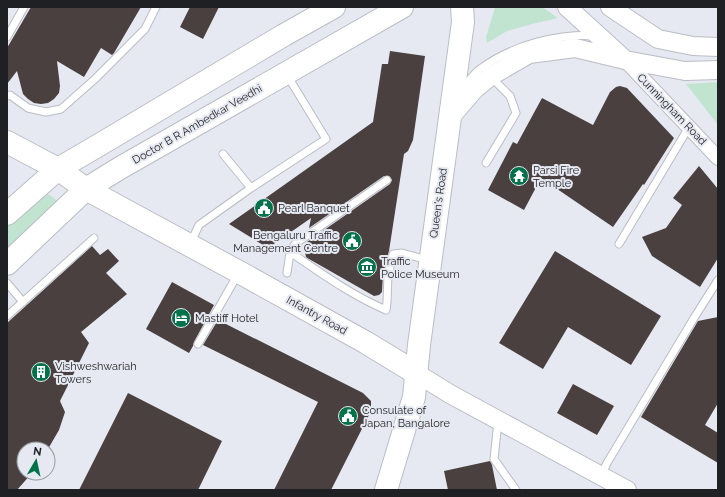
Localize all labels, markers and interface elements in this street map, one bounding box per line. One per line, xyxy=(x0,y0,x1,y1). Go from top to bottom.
street label: Cunningham Road xyxy=(634,71,709,148)
street label: Doctor B R Ambedkar Veedhi xyxy=(130,82,264,167)
place label: Parsi Fire Temple xyxy=(533,164,580,190)
temple icon: Parsi Fire Temple xyxy=(508,165,530,187)
street label: Queen's Road xyxy=(427,167,450,239)
public building icon: Pearl Banquet xyxy=(253,197,275,219)
place label: Pearl Banquet xyxy=(278,202,350,215)
place label: Bengaluru Traffic Management Centre xyxy=(233,229,339,255)
public building icon: Bengaluru Traffic Management Centre xyxy=(341,230,363,252)
place label: Traffic Police Museum xyxy=(381,255,460,281)
museum icon: Traffic Police Museum xyxy=(356,256,378,278)
street label: Infantry Road xyxy=(284,293,350,338)
hotel icon: Mastiff Hotel xyxy=(170,307,192,329)
place label: Mastiff Hotel xyxy=(195,312,258,325)
place label: Vishweshwariah Towers xyxy=(55,360,137,386)
building icon: Vishweshwariah Towers xyxy=(30,361,52,383)
place label: Consulate of Japan, Bangalore xyxy=(362,404,450,430)
public building icon: Consulate of Japan, Bangalore xyxy=(337,405,359,427)
north arrow xyxy=(16,441,56,481)
text: N xyxy=(32,445,43,459)

